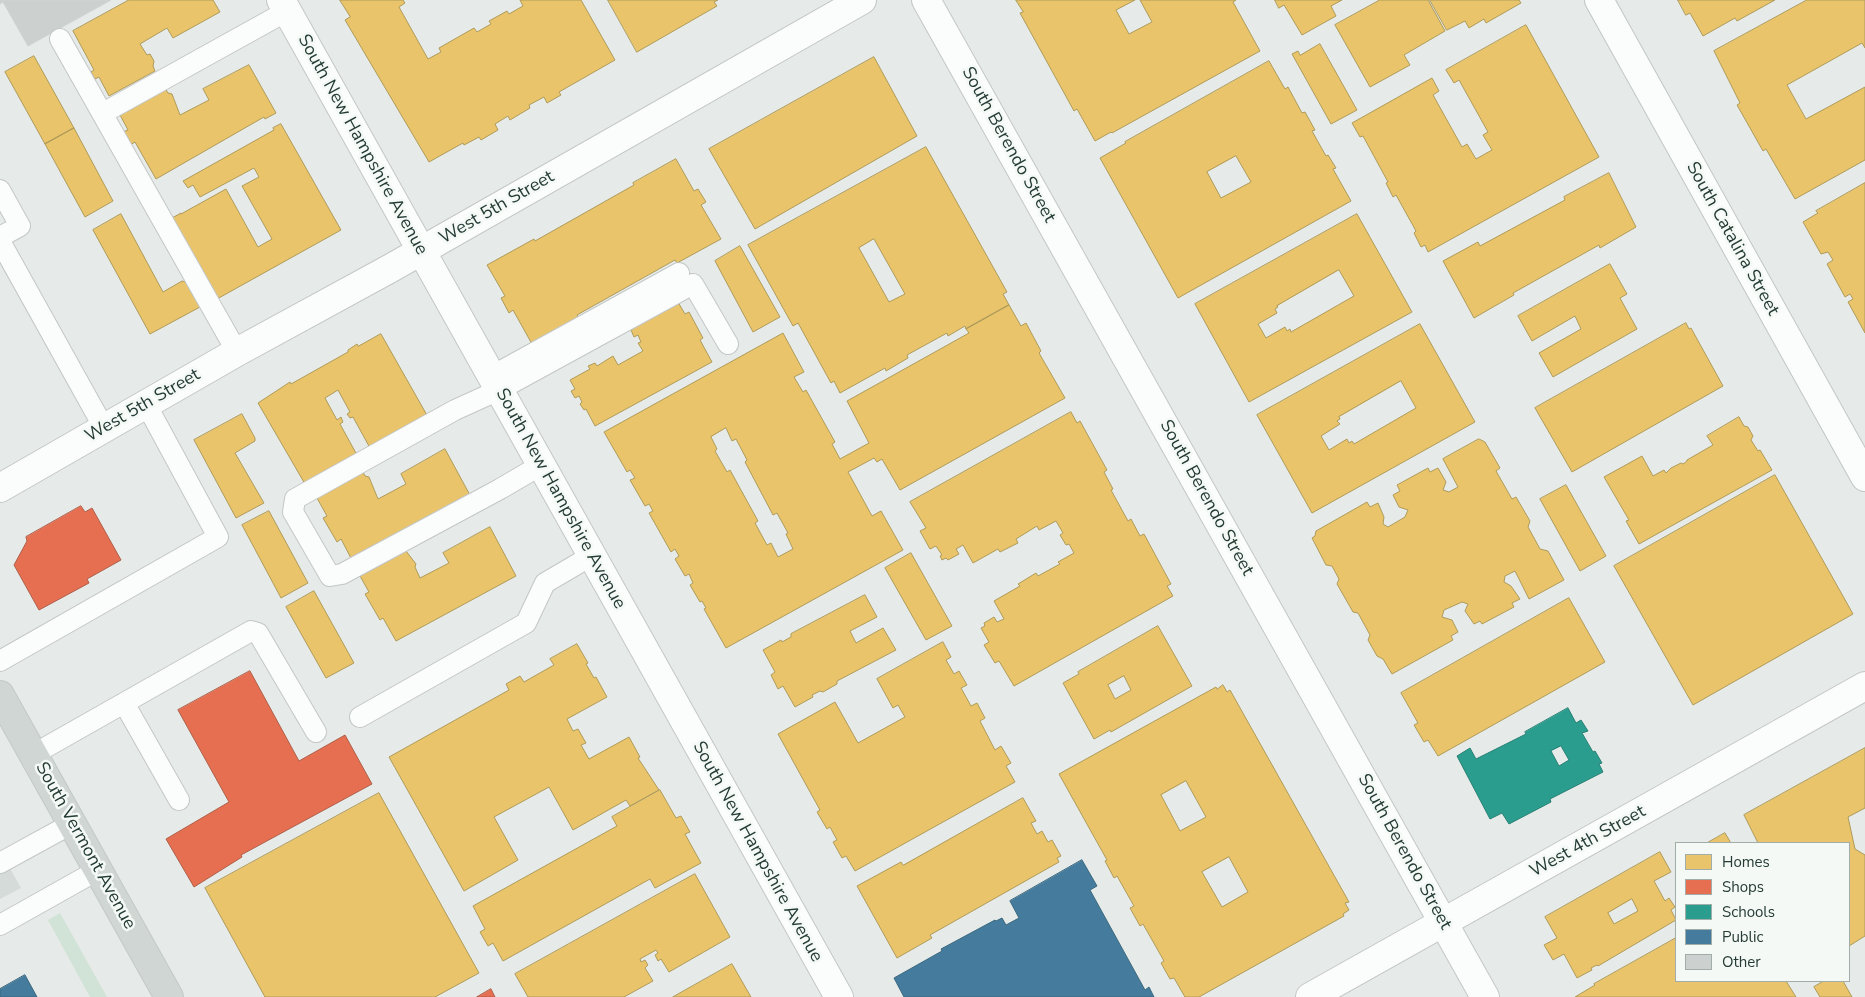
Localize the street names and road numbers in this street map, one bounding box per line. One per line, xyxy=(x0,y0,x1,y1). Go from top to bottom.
street label: South New Hampshire Avenue xyxy=(292,31,432,259)
street label: South Berendo Street xyxy=(956,63,1060,227)
street label: South Catalina Street xyxy=(1681,158,1783,320)
street label: West 5th Street xyxy=(436,166,558,250)
street label: West 5th Street xyxy=(82,364,204,448)
street label: South New Hampshire Avenue xyxy=(490,385,630,613)
street label: South Berendo Street xyxy=(1154,416,1258,580)
street label: South New Hampshire Avenue xyxy=(687,738,827,966)
street label: South Vermont Avenue xyxy=(30,759,140,933)
street label: South Berendo Street xyxy=(1352,770,1456,934)
street label: West 4th Street xyxy=(1526,801,1650,883)

